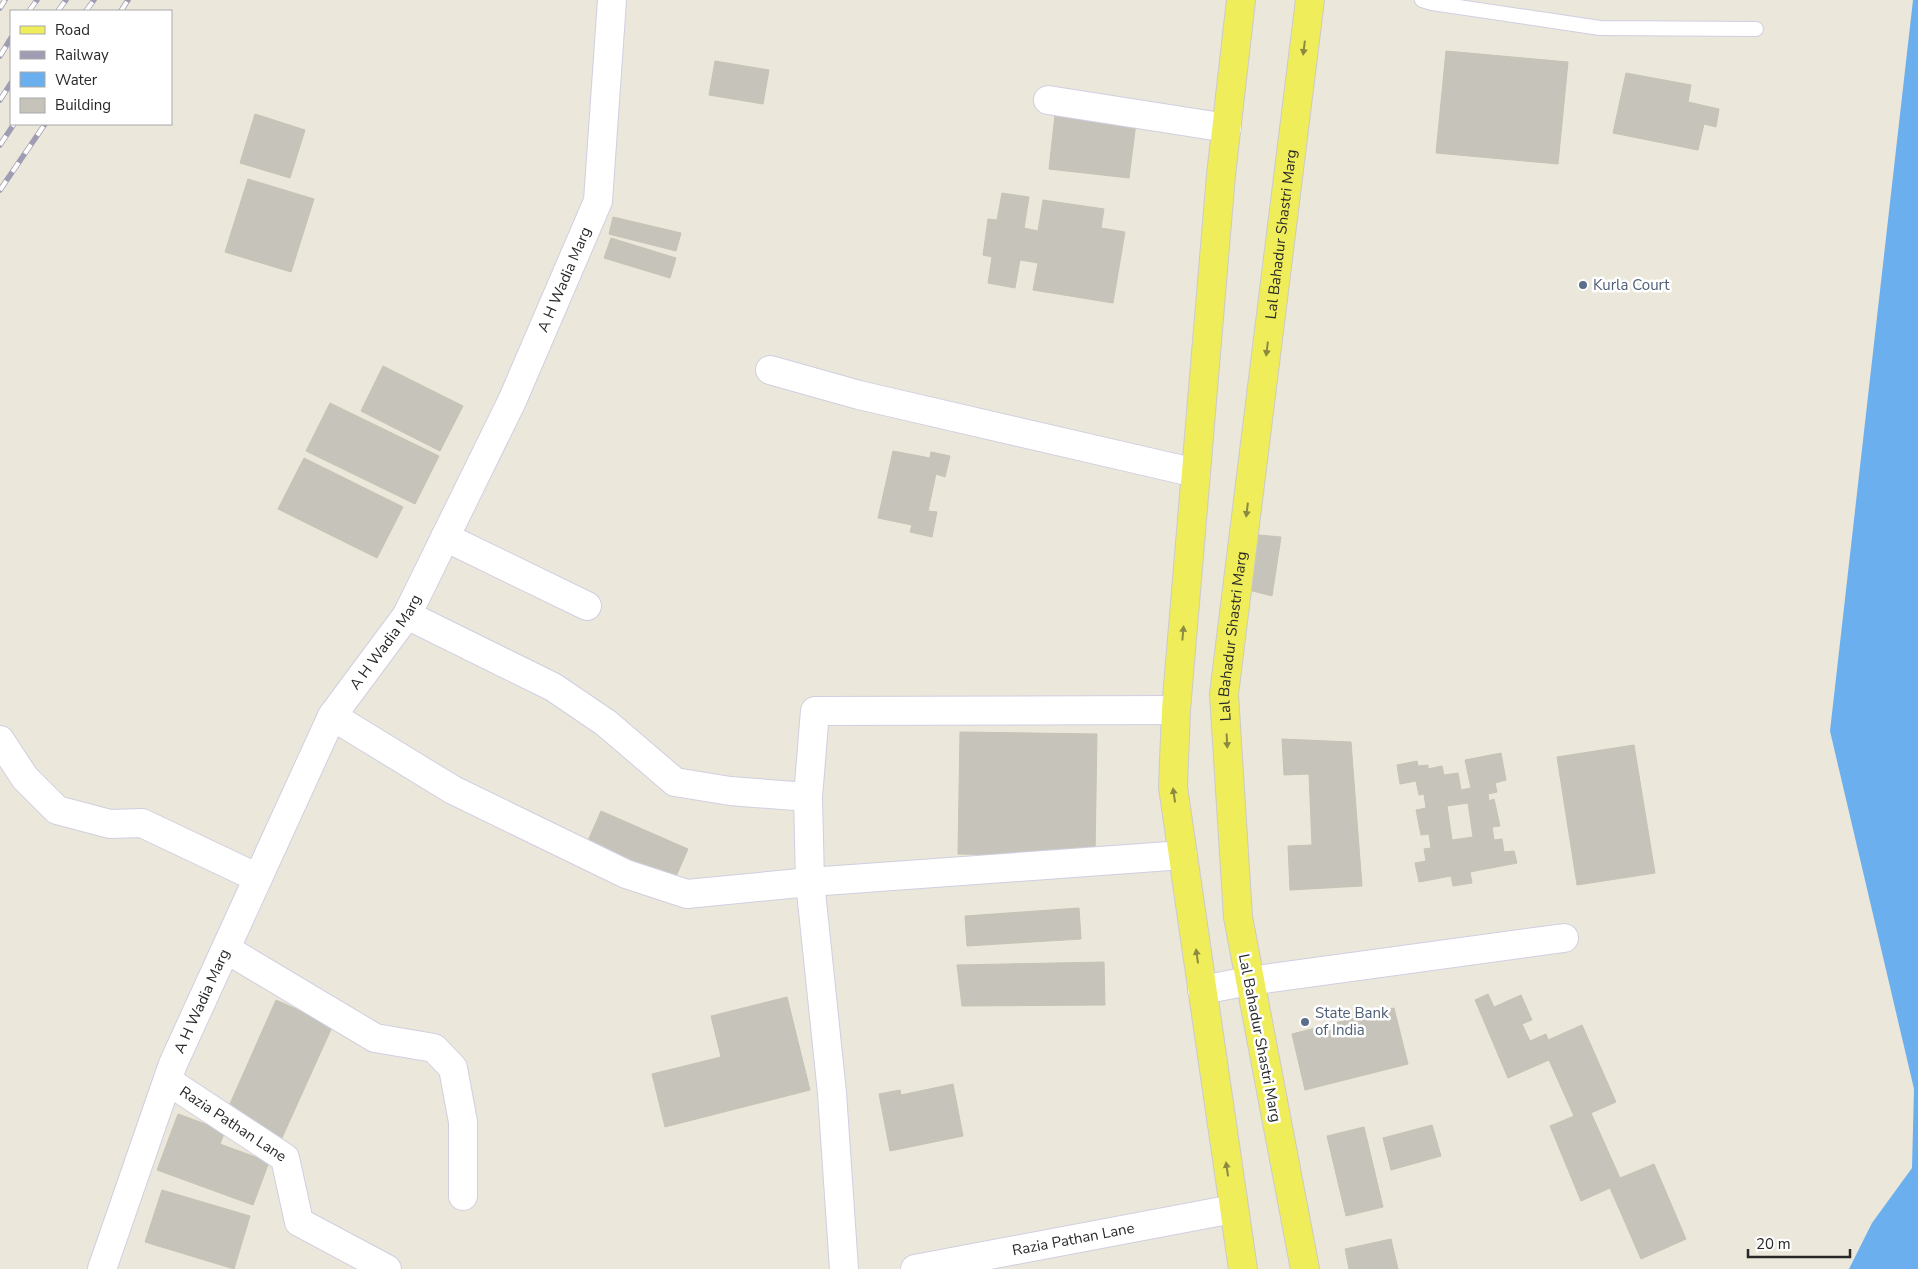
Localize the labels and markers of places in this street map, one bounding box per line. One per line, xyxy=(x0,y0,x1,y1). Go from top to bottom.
place label: Kurla Court xyxy=(1593,275,1670,295)
marker: Kurla Court xyxy=(1577,279,1589,291)
place label: State Bank of India xyxy=(1315,1003,1389,1040)
marker: State Bank of India xyxy=(1299,1016,1311,1028)

